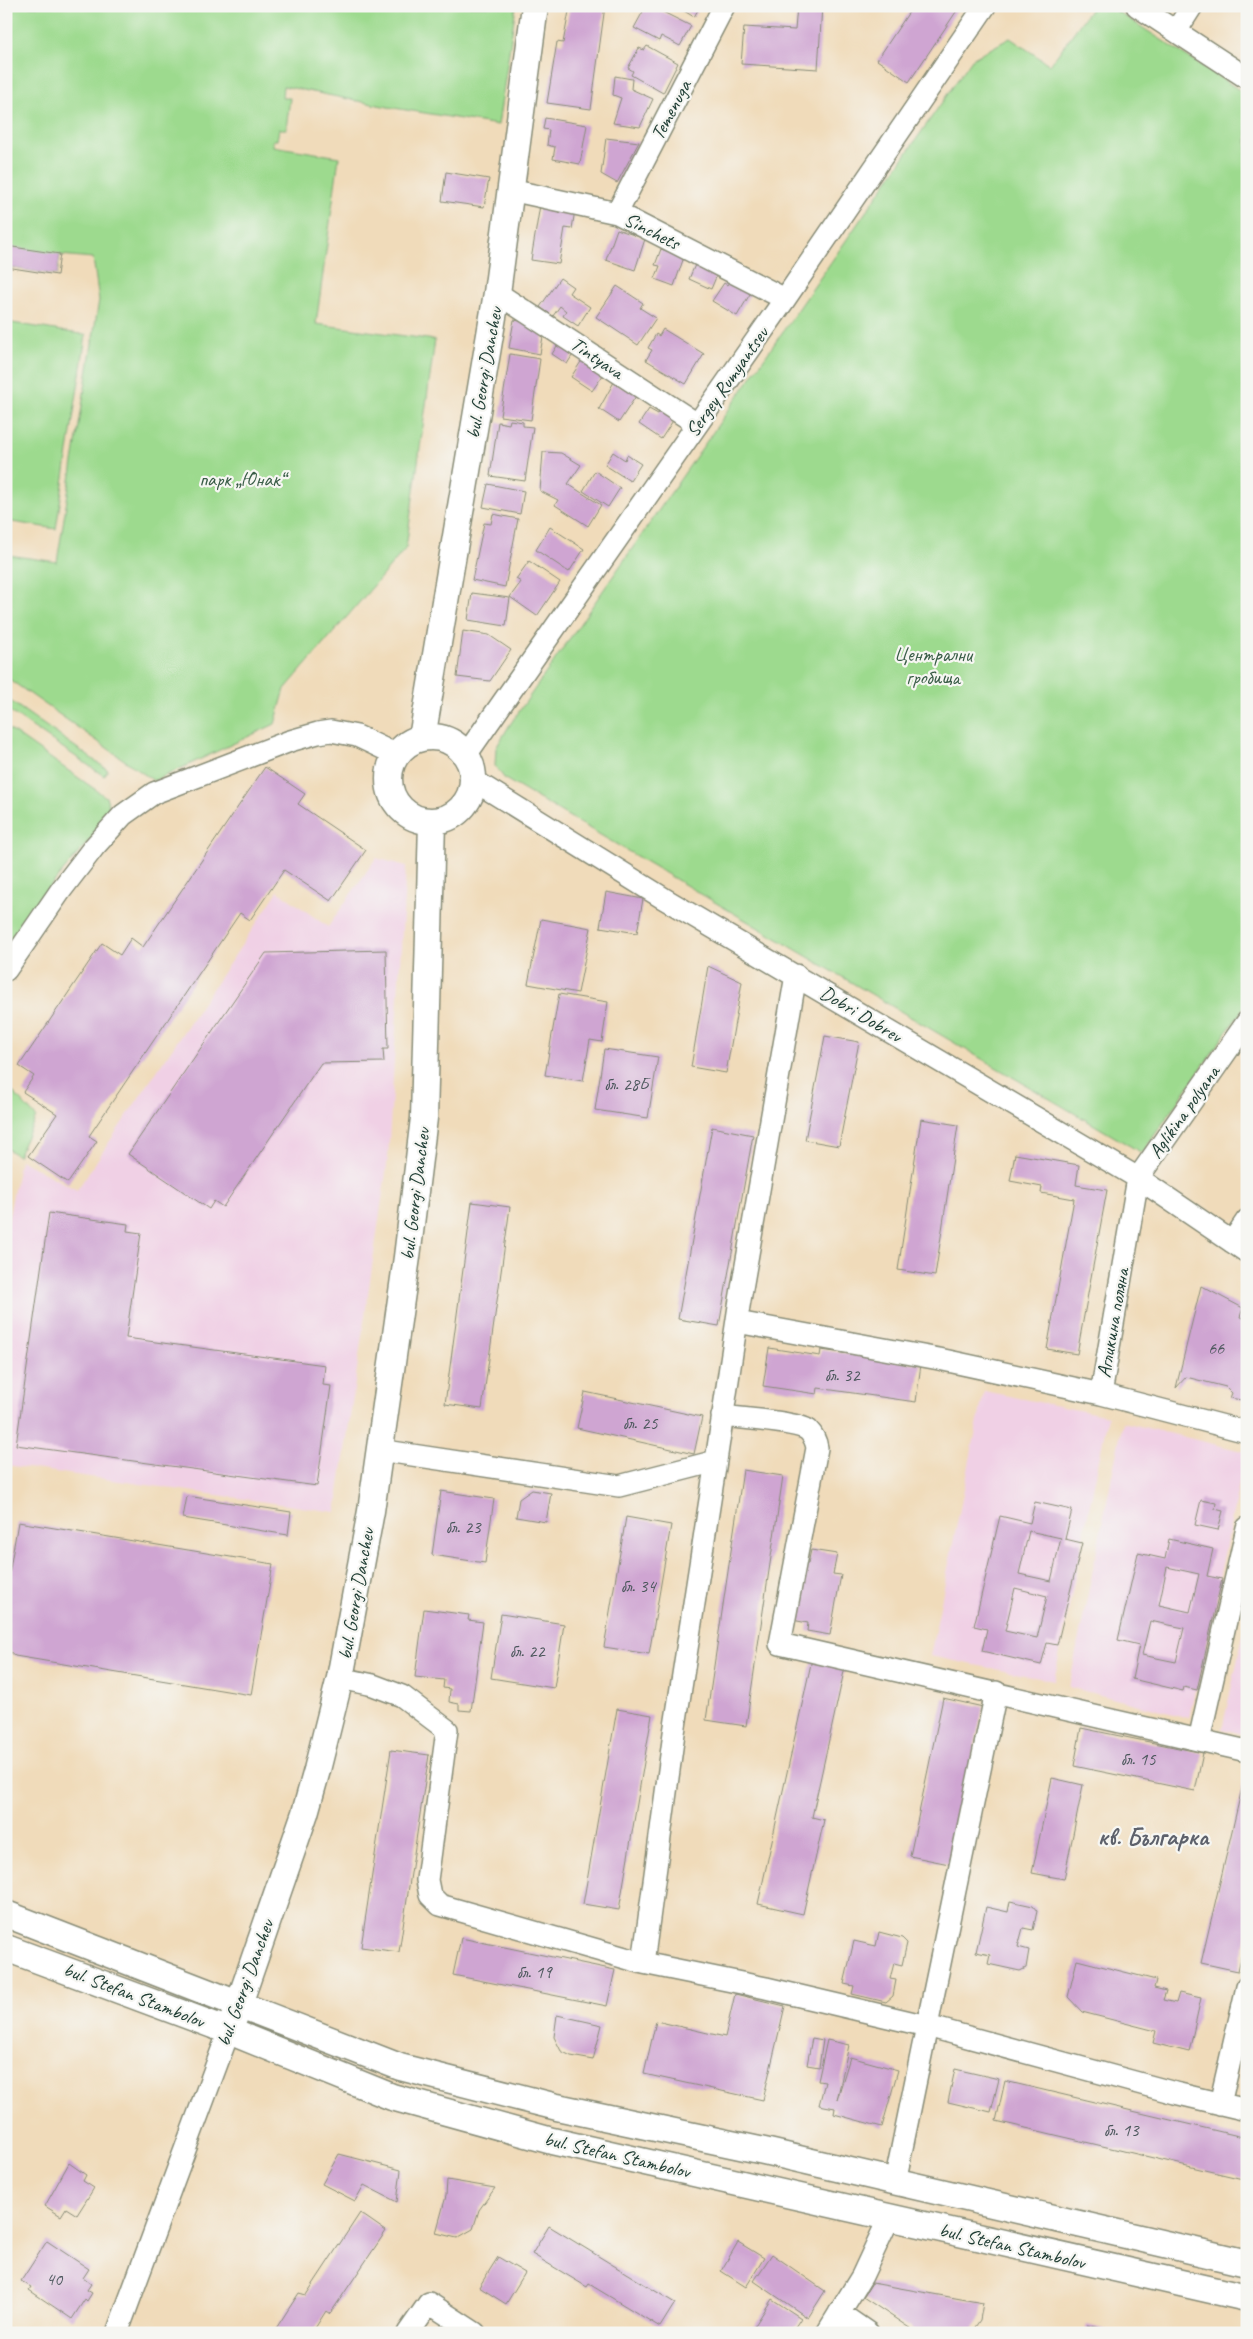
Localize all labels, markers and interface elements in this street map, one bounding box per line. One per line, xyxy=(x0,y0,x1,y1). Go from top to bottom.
street label: Temenuga xyxy=(645,75,698,144)
street label: Sinchets xyxy=(620,206,686,256)
street label: bul. Georgi Danchev xyxy=(460,303,508,441)
street label: Sergey Rumyantsev xyxy=(680,320,775,442)
street label: Tintyava xyxy=(566,331,630,386)
park label: парк „Юнак“ xyxy=(199,467,289,492)
park label: Централни гробища xyxy=(894,642,974,690)
street label: Dobri Dobrev xyxy=(816,980,908,1049)
street label: Aglikina polyana xyxy=(1143,1059,1226,1163)
house number: бл. 28Б xyxy=(604,1073,651,1095)
street label: bul. Georgi Danchev xyxy=(394,1124,436,1261)
street label: Агликина поляна xyxy=(1091,1265,1135,1380)
house number: 66 xyxy=(1208,1337,1225,1359)
house number: бл. 32 xyxy=(824,1364,861,1386)
house number: бл. 25 xyxy=(622,1412,658,1434)
house number: бл. 23 xyxy=(445,1516,482,1538)
street label: bul. Georgi Danchev xyxy=(332,1524,380,1662)
house number: бл. 34 xyxy=(620,1575,657,1597)
house number: бл. 22 xyxy=(509,1640,546,1662)
house number: бл. 15 xyxy=(1120,1748,1156,1770)
district label: кв. Българка xyxy=(1098,1821,1210,1853)
street label: bul. Georgi Danchev xyxy=(211,1914,280,2050)
street label: bul. Stefan Stambolov xyxy=(60,1957,209,2034)
house number: бл. 19 xyxy=(516,1961,553,1983)
house number: бл. 13 xyxy=(1103,2119,1140,2141)
street label: bul. Stefan Stambolov xyxy=(542,2126,694,2184)
street label: bul. Stefan Stambolov xyxy=(937,2217,1089,2275)
house number: 40 xyxy=(46,2268,64,2290)

